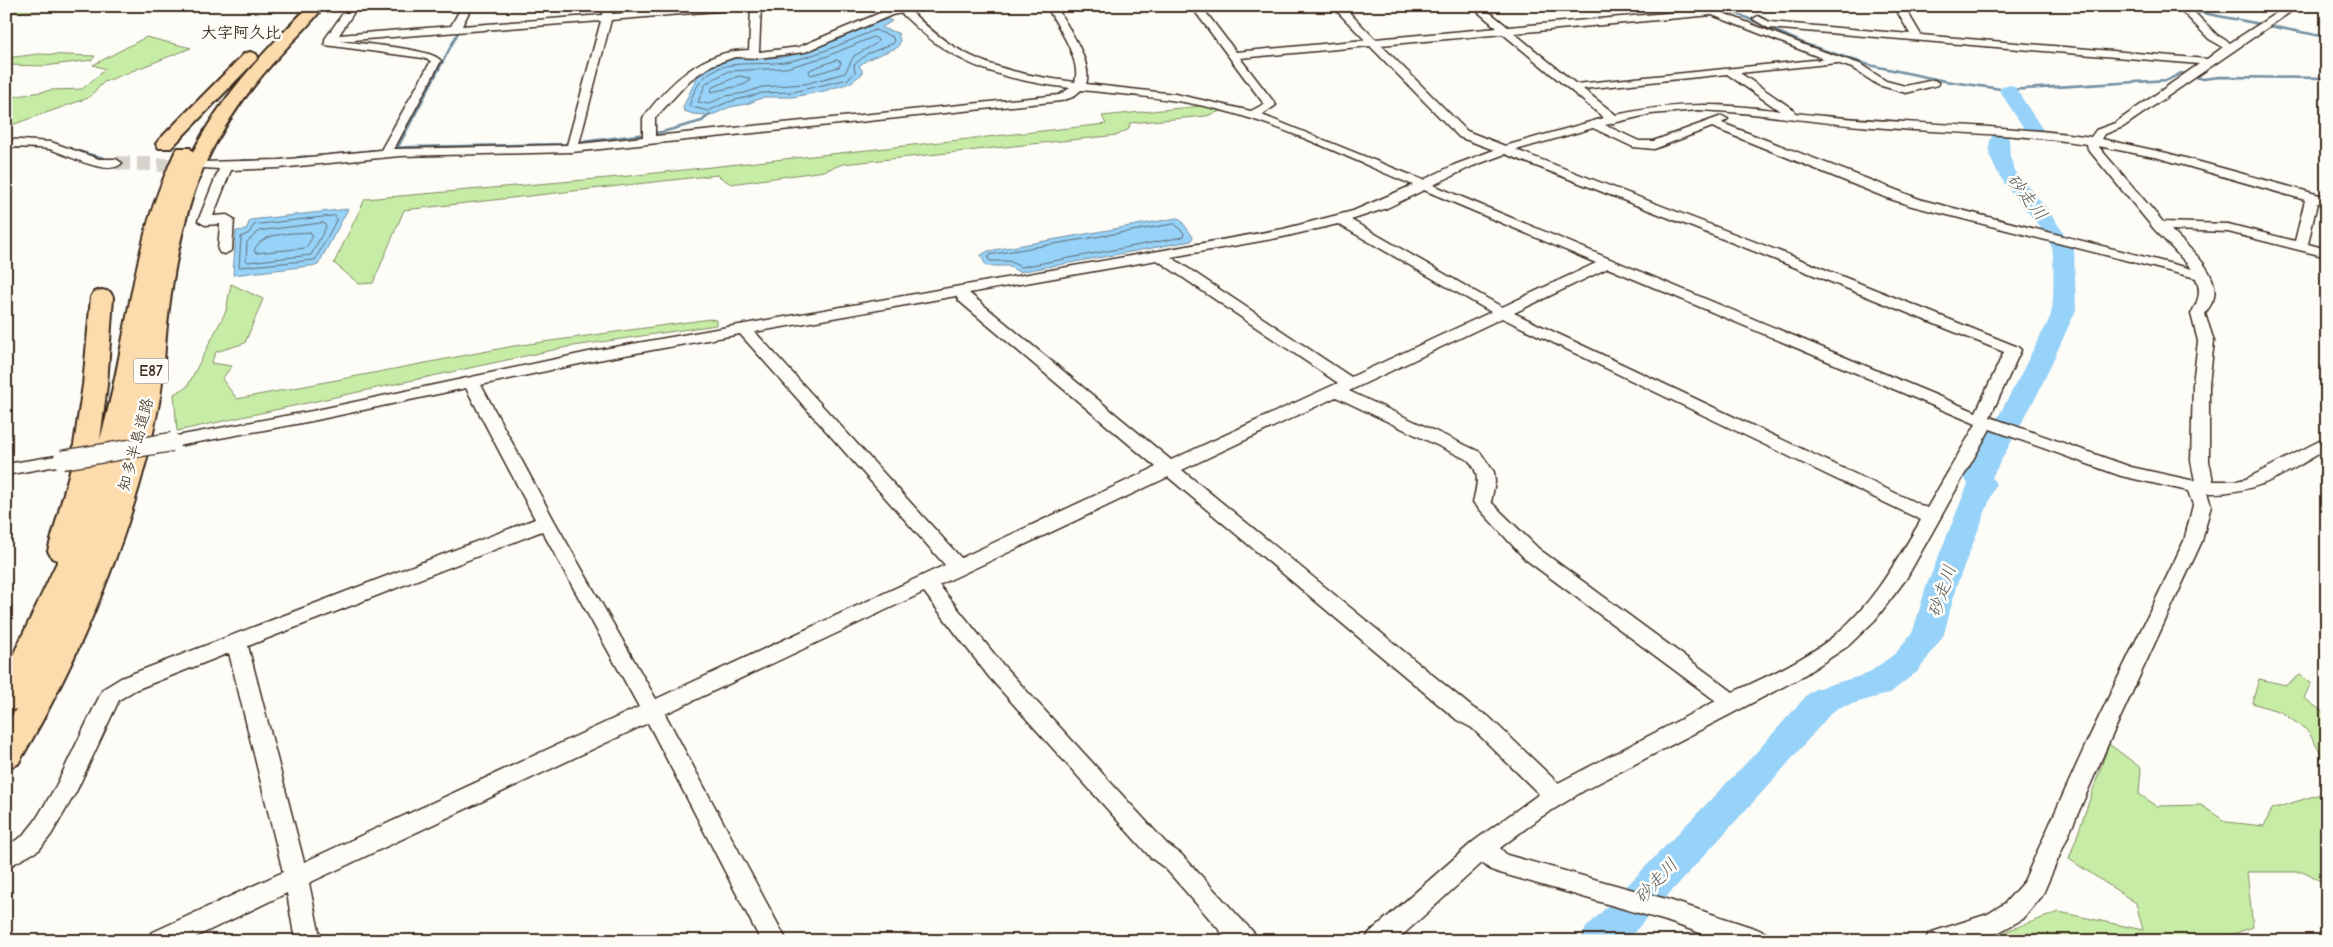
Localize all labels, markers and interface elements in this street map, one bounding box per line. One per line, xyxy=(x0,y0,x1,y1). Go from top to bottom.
district label: 大字阿久比 xyxy=(201,24,281,42)
water label: 砂走川 xyxy=(2002,170,2052,225)
road number: E87 xyxy=(134,358,168,384)
street label: 知多半島道路 xyxy=(115,396,157,493)
water label: 砂走川 xyxy=(1924,562,1961,620)
water label: 砂走川 xyxy=(1630,854,1682,908)

